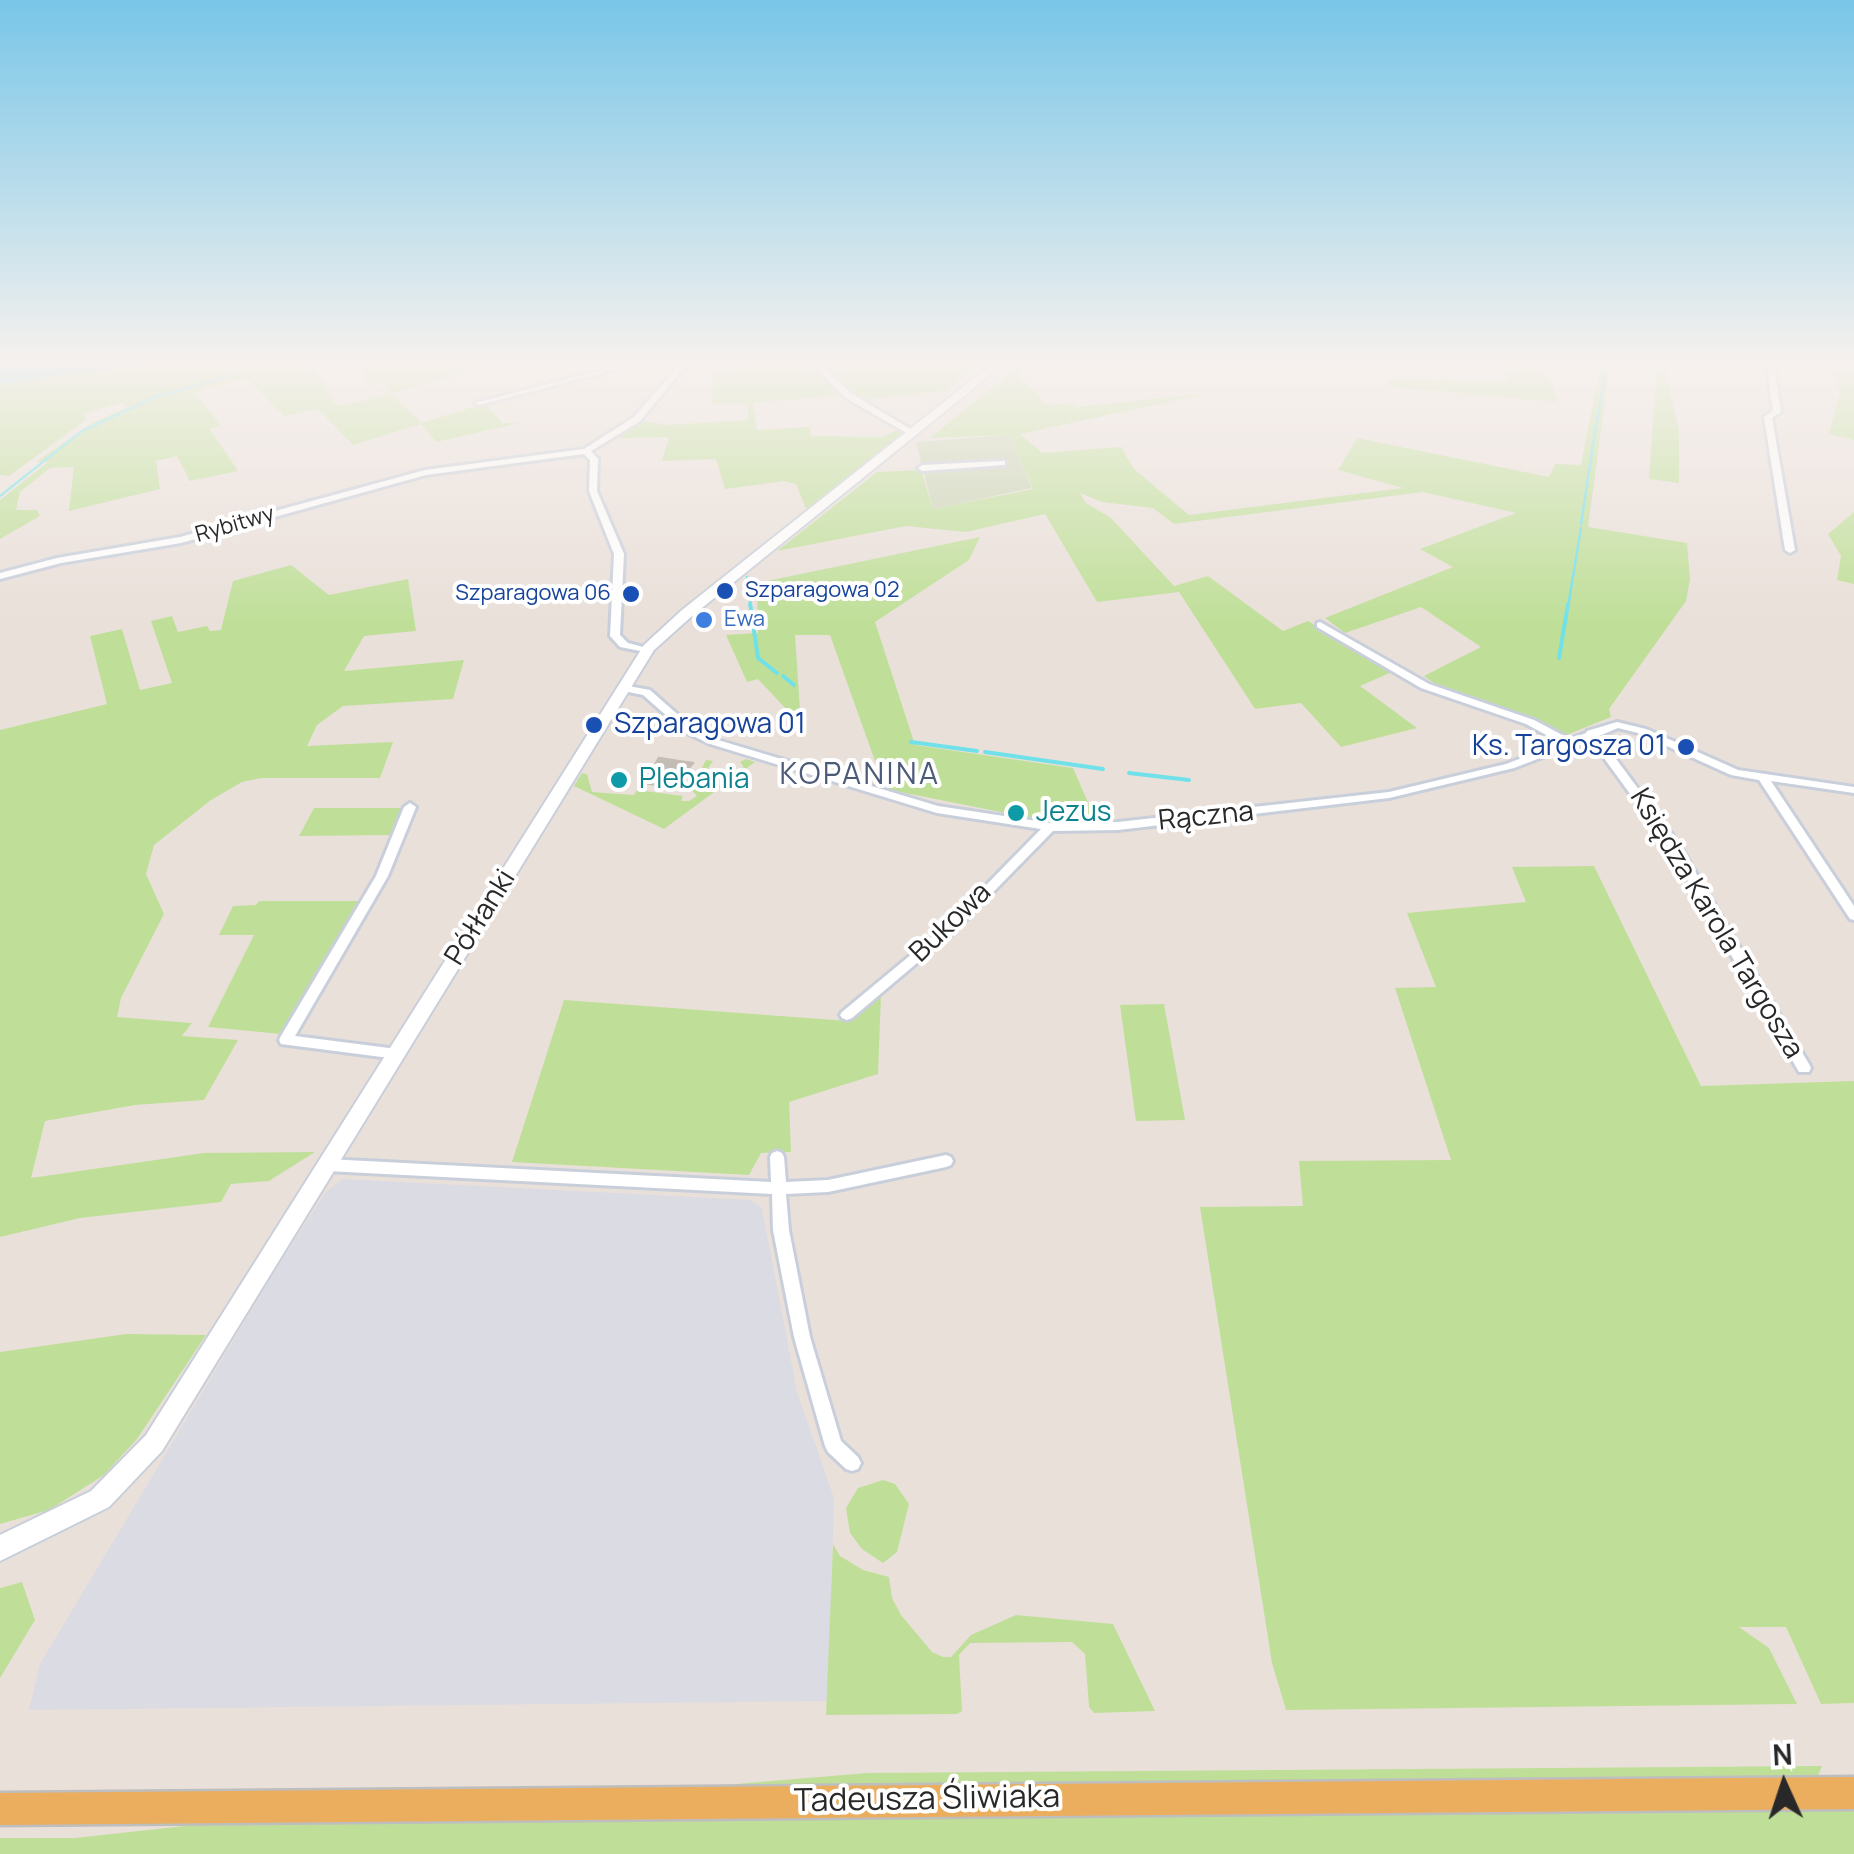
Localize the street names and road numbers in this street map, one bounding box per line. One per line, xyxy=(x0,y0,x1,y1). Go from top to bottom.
street label: Rybitwy xyxy=(193,501,277,549)
street label: Księdza Karola Targosza xyxy=(1622,783,1810,1065)
street label: Rączna xyxy=(1157,795,1255,839)
street label: Półłanki xyxy=(439,864,523,972)
street label: Bukowa xyxy=(904,876,998,970)
street label: Tadeusza Śliwiaka xyxy=(793,1778,1061,1822)

